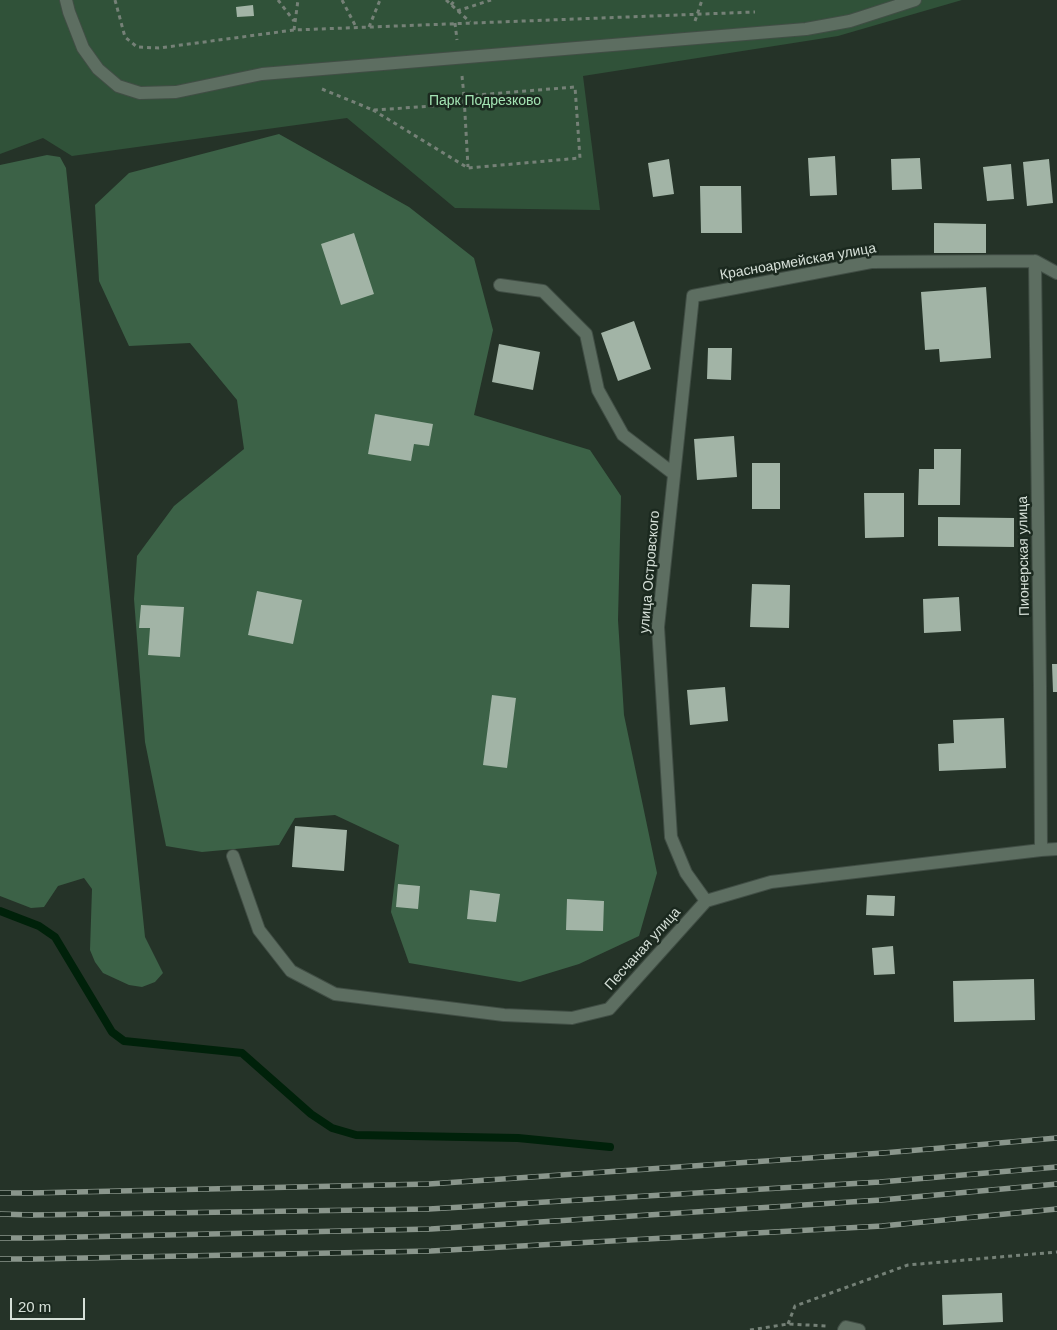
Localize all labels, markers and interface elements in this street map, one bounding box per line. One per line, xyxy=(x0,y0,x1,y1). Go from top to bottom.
park label: Парк Подрезково xyxy=(429,93,541,109)
street label: Красноармейская улица xyxy=(719,240,877,284)
street label: Пионерская улица xyxy=(1015,496,1033,616)
street label: улица Островского xyxy=(636,510,664,634)
street label: Песчаная улица xyxy=(602,904,684,994)
scale bar xyxy=(12,1288,88,1320)
text: 20 m xyxy=(18,1298,51,1315)

